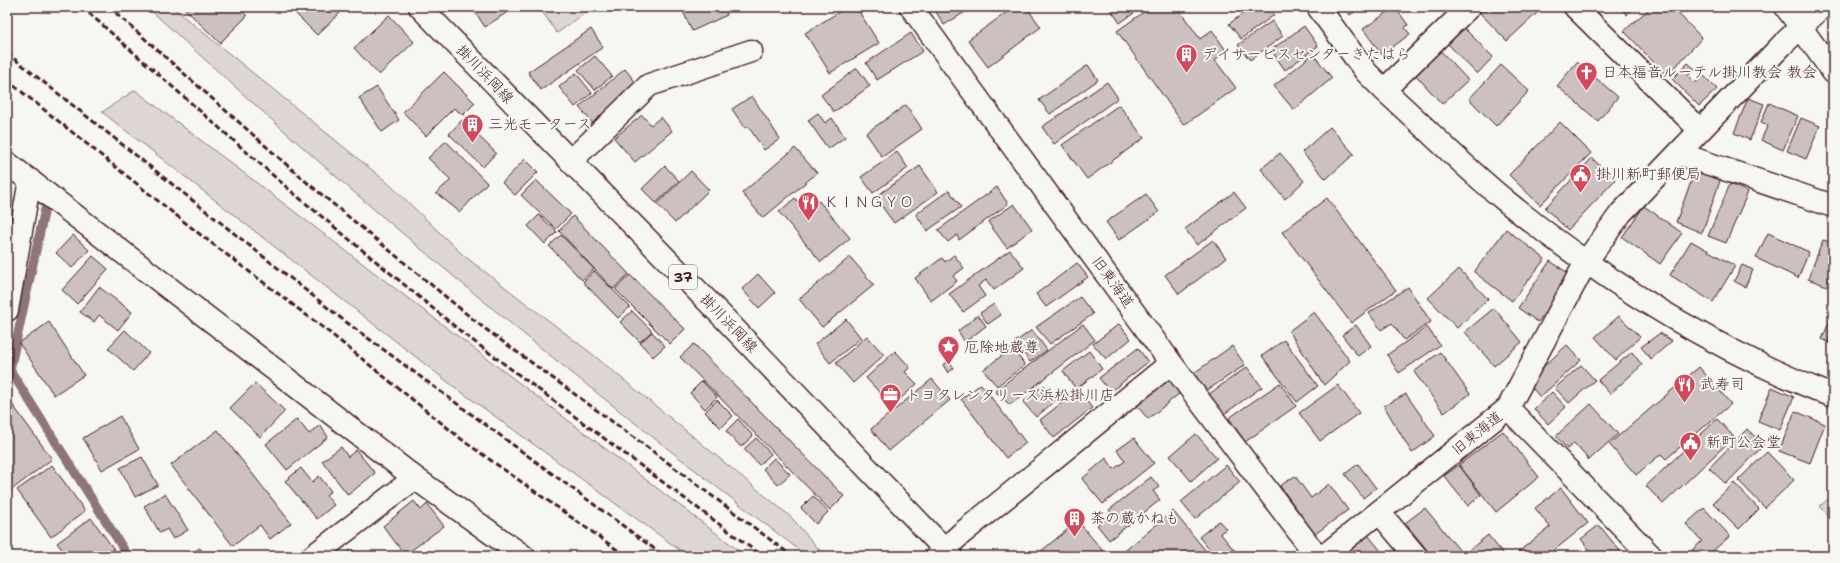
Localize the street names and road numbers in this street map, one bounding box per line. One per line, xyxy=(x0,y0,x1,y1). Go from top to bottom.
street label: 掛川浜岡線 xyxy=(452,40,518,108)
street label: 旧東海道 xyxy=(1087,252,1139,312)
road number: 37 xyxy=(669,265,697,289)
street label: 掛川浜岡線 xyxy=(696,289,762,357)
street label: 旧東海道 xyxy=(1447,406,1507,460)

